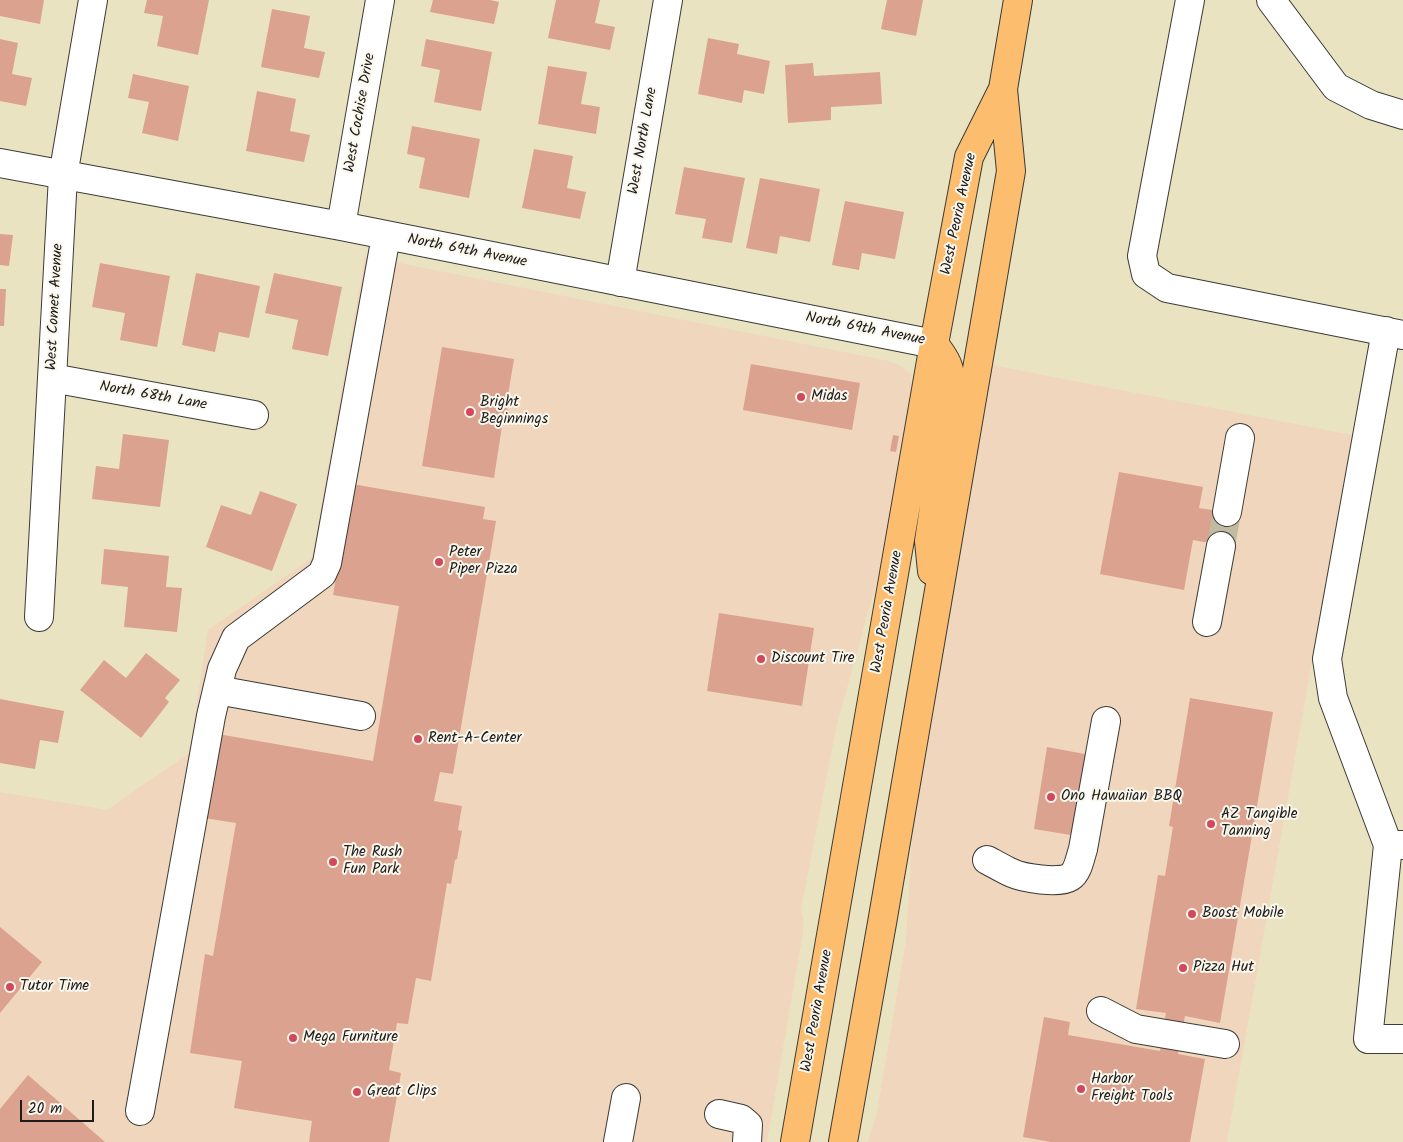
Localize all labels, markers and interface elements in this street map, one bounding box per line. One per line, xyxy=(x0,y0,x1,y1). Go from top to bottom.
street label: West Cochise Drive xyxy=(342,52,380,174)
street label: West North Lane xyxy=(626,86,662,196)
street label: West Peoria Avenue xyxy=(938,151,982,277)
street label: North 69th Avenue xyxy=(406,232,528,272)
street label: West Comet Avenue xyxy=(44,243,68,371)
street label: North 69th Avenue xyxy=(804,310,926,350)
street label: North 68th Lane xyxy=(98,379,208,415)
place label: Midas xyxy=(811,388,847,406)
marker: Midas xyxy=(795,391,807,403)
place label: Bright Beginnings xyxy=(480,394,548,429)
marker: Bright Beginnings xyxy=(464,406,476,418)
place label: Peter Piper Pizza xyxy=(449,544,518,579)
street label: West Peoria Avenue xyxy=(868,549,908,675)
marker: Peter Piper Pizza xyxy=(433,556,445,568)
place label: Discount Tire xyxy=(771,650,854,668)
marker: Discount Tire xyxy=(755,653,767,665)
place label: Rent-A-Center xyxy=(428,730,521,748)
marker: Rent-A-Center xyxy=(412,733,424,745)
place label: Ono Hawaiian BBQ xyxy=(1061,788,1182,806)
marker: Ono Hawaiian BBQ xyxy=(1045,791,1057,803)
place label: AZ Tangible Tanning xyxy=(1221,806,1297,841)
marker: AZ Tangible Tanning xyxy=(1205,818,1217,830)
place label: The Rush Fun Park xyxy=(343,844,402,879)
marker: The Rush Fun Park xyxy=(327,856,339,868)
place label: Boost Mobile xyxy=(1202,905,1284,923)
marker: Boost Mobile xyxy=(1186,908,1198,920)
street label: West Peoria Avenue xyxy=(798,948,838,1074)
place label: Pizza Hut xyxy=(1193,959,1254,977)
marker: Pizza Hut xyxy=(1177,962,1189,974)
place label: Tutor Time xyxy=(20,978,89,996)
marker: Tutor Time xyxy=(4,981,16,993)
place label: Mega Furniture xyxy=(303,1029,398,1047)
marker: Mega Furniture xyxy=(287,1032,299,1044)
place label: Harbor Freight Tools xyxy=(1091,1071,1173,1106)
place label: Great Clips xyxy=(367,1083,437,1101)
marker: Harbor Freight Tools xyxy=(1075,1083,1087,1095)
marker: Great Clips xyxy=(351,1086,363,1098)
scale bar xyxy=(22,1090,96,1122)
text: 20 m xyxy=(28,1097,62,1121)

